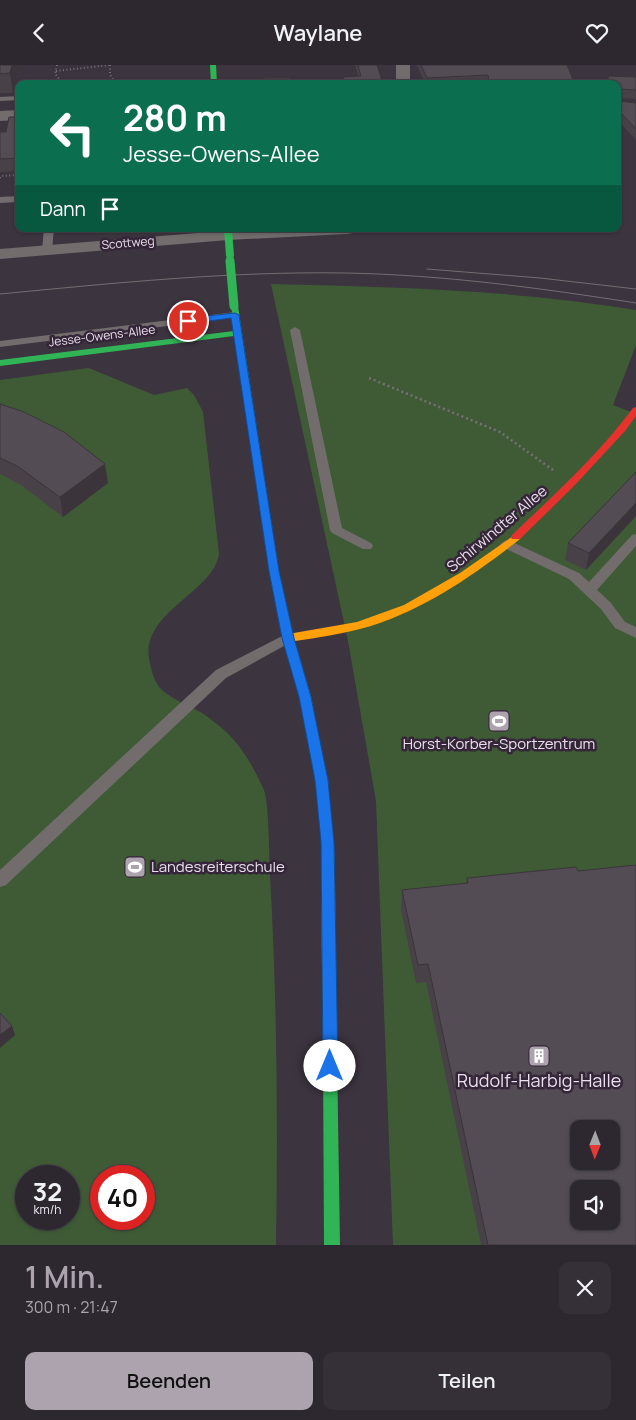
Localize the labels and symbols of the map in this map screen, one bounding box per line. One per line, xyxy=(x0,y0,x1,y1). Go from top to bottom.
street label: Scottweg xyxy=(101,232,155,253)
pin xyxy=(167,300,209,342)
street label: Jesse-Owens-Allee xyxy=(48,321,156,350)
street label: Schirwindter Allee xyxy=(442,480,552,577)
sports icon: Horst-Korber-Sportzentrum xyxy=(487,709,511,733)
place label: Horst-Korber-Sportzentrum xyxy=(403,733,595,754)
sports icon: Landesreiterschule xyxy=(123,855,147,879)
place label: Landesreiterschule xyxy=(151,856,285,877)
position arrow xyxy=(303,1039,355,1091)
building icon: Rudolf-Harbig-Halle xyxy=(527,1044,551,1068)
place label: Rudolf-Harbig-Halle xyxy=(457,1068,621,1092)
north arrow xyxy=(570,1120,620,1170)
speed limit sign: 40 xyxy=(90,1165,155,1230)

